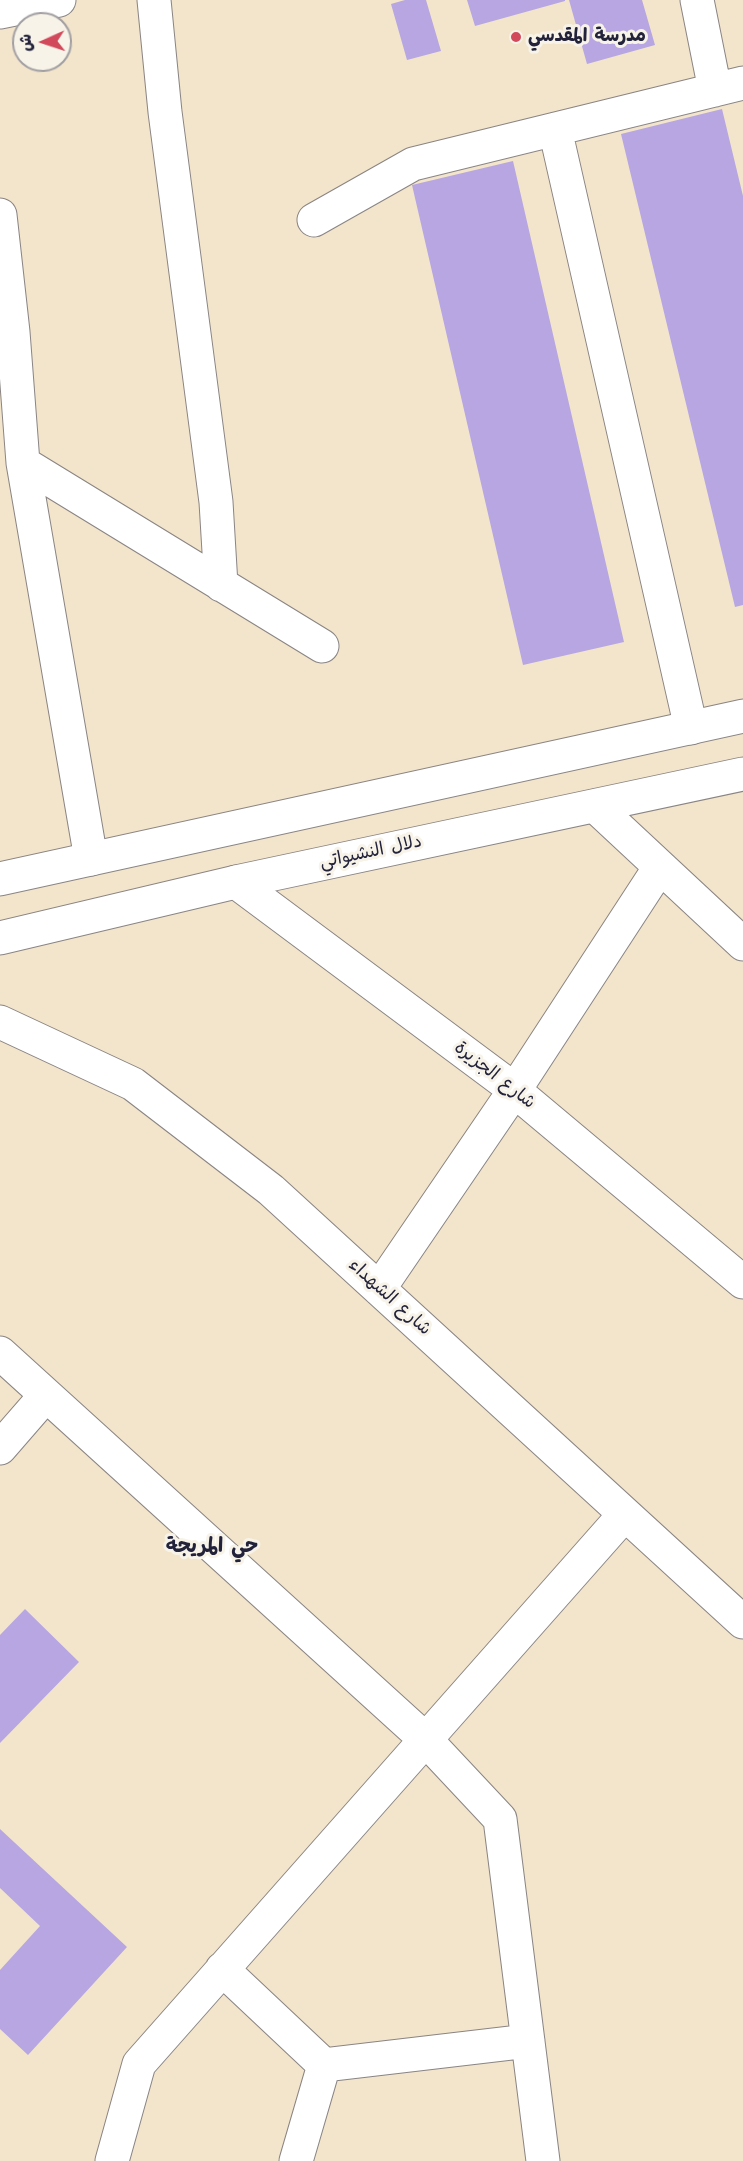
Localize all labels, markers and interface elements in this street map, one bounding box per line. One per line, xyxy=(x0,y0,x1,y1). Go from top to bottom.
north arrow xyxy=(12,12,72,72)
place label: مدرسة المقدسي xyxy=(528,26,646,48)
marker: مدرسة المقدسي xyxy=(509,30,523,44)
text: ش xyxy=(15,33,37,52)
street label: دلال النشيواتي xyxy=(318,832,424,874)
street label: شارع الجزيرة xyxy=(449,1038,539,1114)
street label: شارع الشهداء xyxy=(343,1255,435,1341)
district label: حي المريجة xyxy=(166,1536,258,1560)

